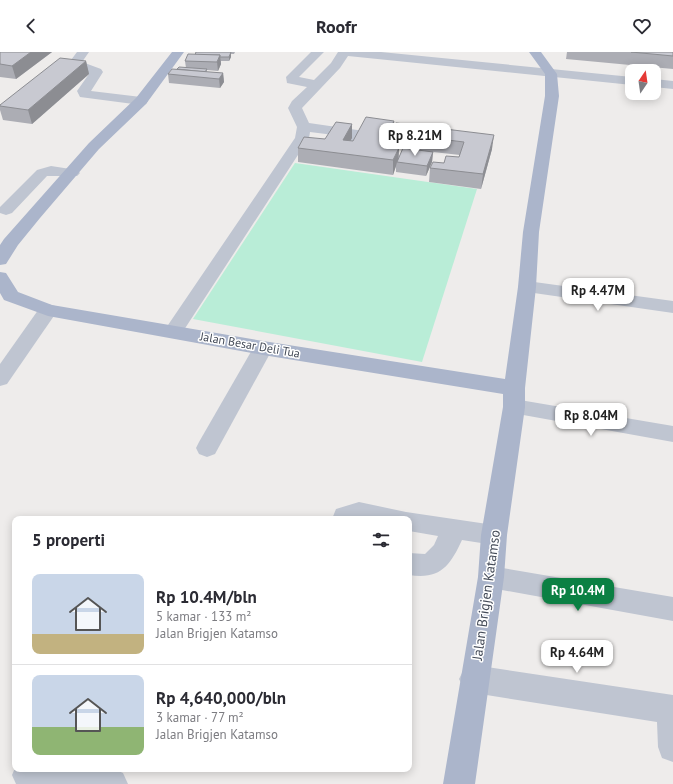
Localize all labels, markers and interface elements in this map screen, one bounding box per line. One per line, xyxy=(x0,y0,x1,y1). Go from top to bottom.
icon: back xyxy=(20,15,42,37)
text: Roofr xyxy=(316,15,357,38)
icon: heart xyxy=(631,15,653,37)
north arrow xyxy=(625,64,661,100)
map controls xyxy=(625,64,661,100)
pin: Rp 8.21M xyxy=(374,123,456,157)
text: Rp 8.21M xyxy=(388,127,442,144)
pin: Rp 4.47M xyxy=(557,278,639,312)
text: Rp 4.47M xyxy=(571,282,625,299)
street label: Jalan Besar Deli Tua xyxy=(198,328,301,361)
pin: Rp 8.04M xyxy=(550,403,632,437)
text: Rp 8.04M xyxy=(564,407,618,424)
text: 5 properti xyxy=(32,529,105,551)
icon: filters xyxy=(370,529,392,551)
street label: Jalan Brigjen Katamso xyxy=(468,529,504,662)
pin: Rp 10.4M xyxy=(537,578,619,612)
text: Rp 10.4M xyxy=(551,582,605,599)
text: Rp 10.4M/bln xyxy=(156,586,257,608)
icon: home xyxy=(64,590,112,638)
text: 5 kamar · 133 m² xyxy=(156,608,251,625)
text: Jalan Brigjen Katamso xyxy=(156,625,278,642)
pin: Rp 4.64M xyxy=(536,640,618,674)
text: Rp 4.64M xyxy=(550,644,604,661)
text: Rp 4,640,000/bln xyxy=(156,687,286,709)
icon: home xyxy=(64,691,112,739)
text: 3 kamar · 77 m² xyxy=(156,709,244,726)
text: Jalan Brigjen Katamso xyxy=(156,726,278,743)

